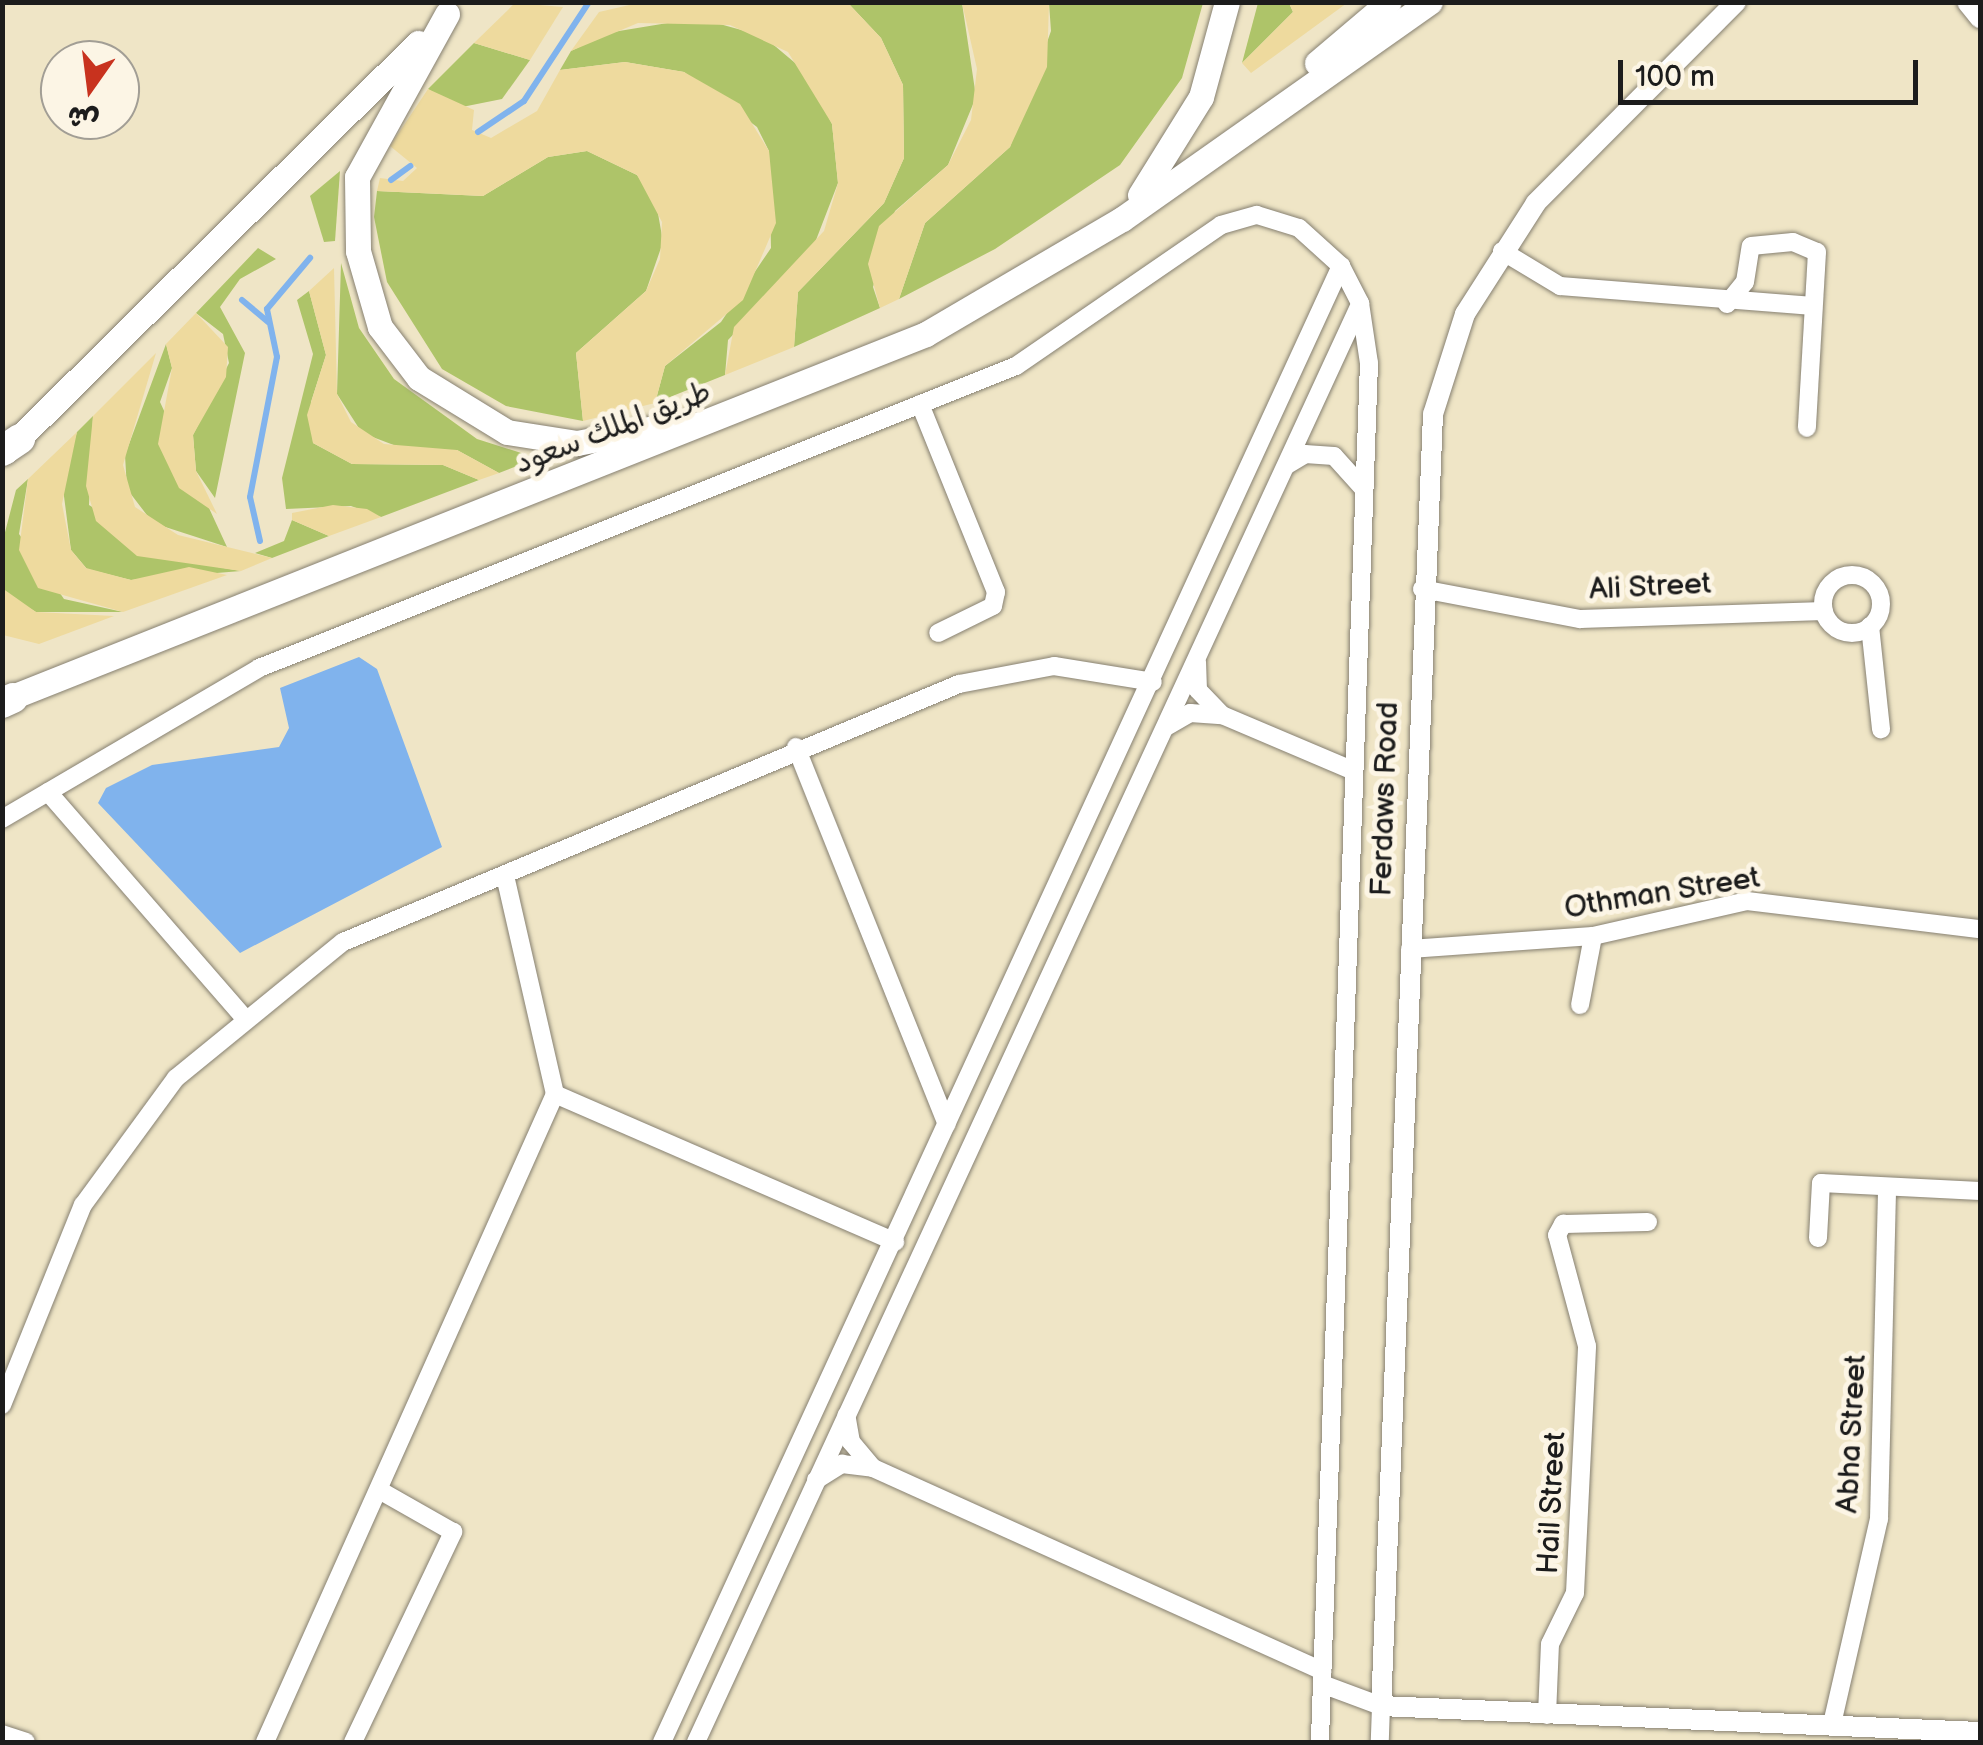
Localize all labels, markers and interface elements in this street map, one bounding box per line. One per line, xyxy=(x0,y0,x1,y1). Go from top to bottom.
north arrow xyxy=(40,40,140,140)
scale bar xyxy=(1623,40,1923,102)
text: 100 m xyxy=(1635,59,1715,95)
text: ش xyxy=(64,98,102,137)
street label: طريق الملك سعود xyxy=(510,374,716,482)
street label: Ali Street xyxy=(1588,566,1712,608)
street label: Ferdaws Road xyxy=(1364,701,1406,897)
street label: Othman Street xyxy=(1561,860,1763,926)
street label: Abha Street xyxy=(1830,1354,1874,1514)
street label: Hail Street xyxy=(1530,1431,1574,1575)

